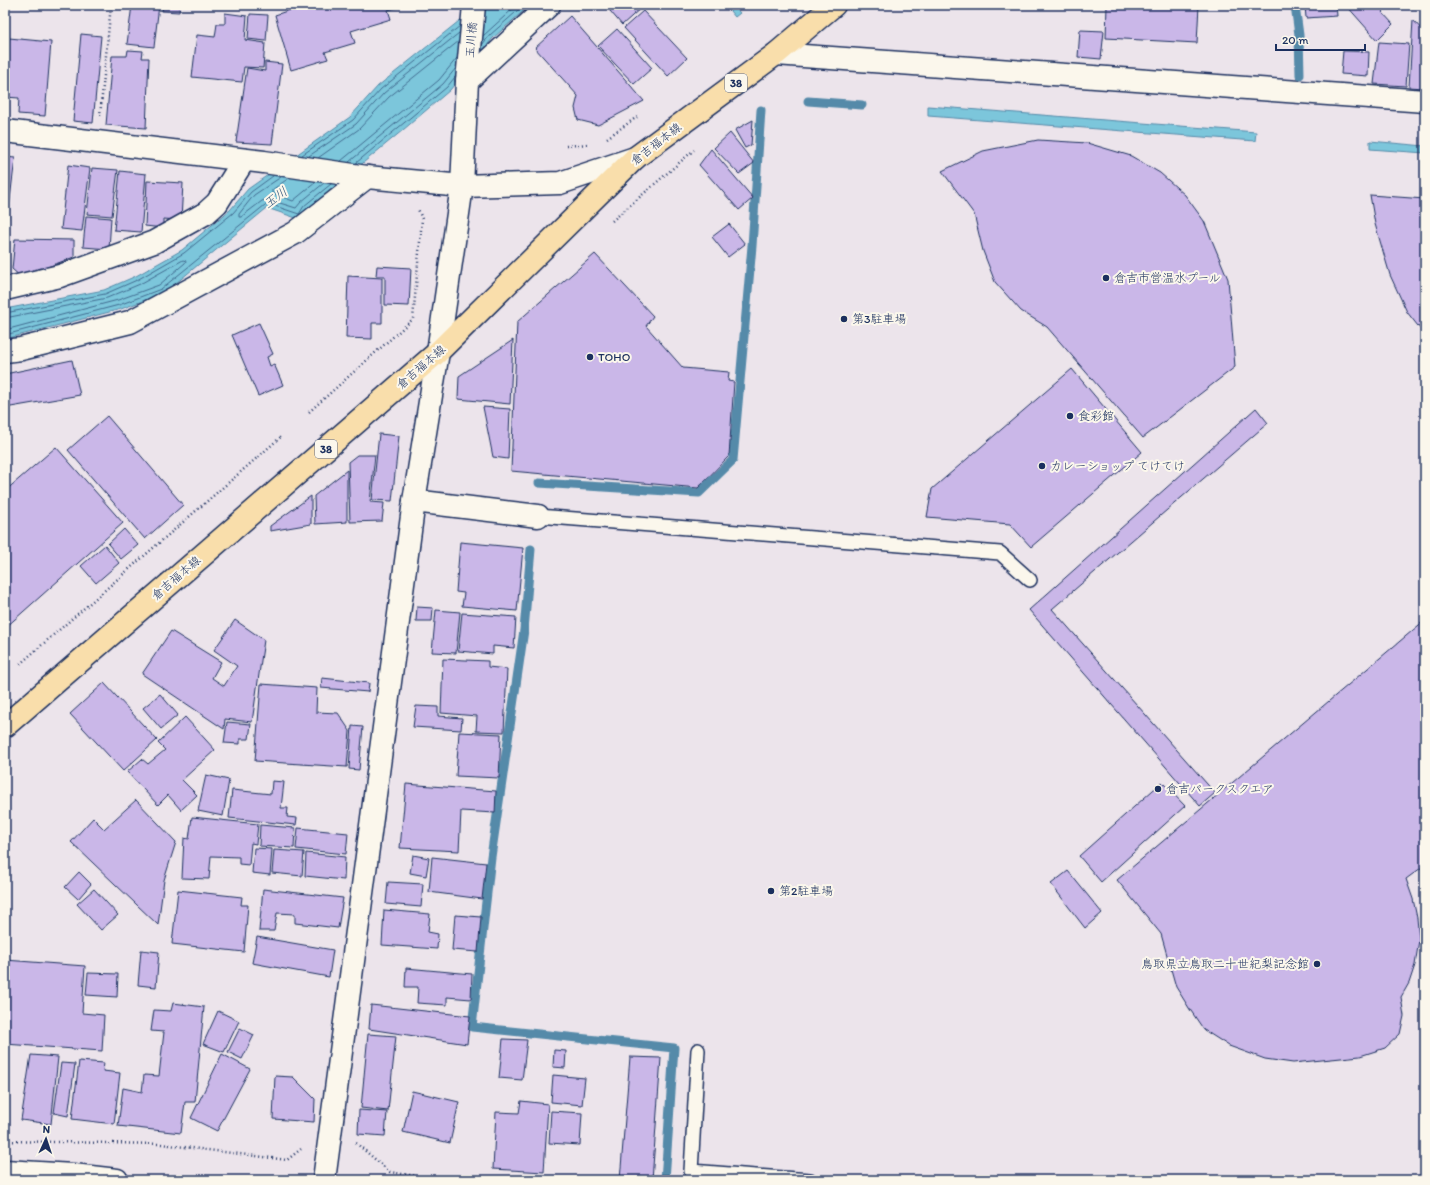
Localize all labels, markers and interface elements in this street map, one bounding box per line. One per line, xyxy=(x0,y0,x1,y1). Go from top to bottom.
street label: 玉川橋 xyxy=(462,21,480,59)
scale bar xyxy=(1276,26,1365,52)
text: 20 m xyxy=(1282,33,1309,47)
road number: 38 xyxy=(725,74,747,92)
street label: 倉吉福本線 xyxy=(628,120,684,168)
water label: 玉川 xyxy=(260,184,290,211)
place label: 倉吉市営温水プール xyxy=(1114,271,1221,285)
marker: 倉吉市営温水プール xyxy=(1101,273,1111,283)
place label: 第3駐車場 xyxy=(852,312,907,326)
marker: 第3駐車場 xyxy=(839,314,849,324)
street label: 倉吉福本線 xyxy=(394,342,448,392)
place label: TOHO xyxy=(598,350,631,364)
marker: TOHO xyxy=(585,352,595,362)
place label: 食彩館 xyxy=(1078,409,1114,423)
marker: 食彩館 xyxy=(1065,411,1075,421)
road number: 38 xyxy=(315,440,337,458)
place label: カレーショップ てけてけ xyxy=(1050,459,1185,473)
marker: カレーショップ てけてけ xyxy=(1037,461,1047,471)
street label: 倉吉福本線 xyxy=(149,553,203,603)
place label: 倉吉パークスクエア xyxy=(1166,782,1274,796)
marker: 倉吉パークスクエア xyxy=(1153,784,1163,794)
place label: 第2駐車場 xyxy=(779,884,833,898)
marker: 第2駐車場 xyxy=(766,886,776,896)
place label: 鳥取県立鳥取二十世紀梨記念館 xyxy=(1141,957,1309,971)
marker: 鳥取県立鳥取二十世紀梨記念館 xyxy=(1312,959,1322,969)
north arrow xyxy=(26,1119,66,1159)
text: N xyxy=(42,1123,51,1136)

